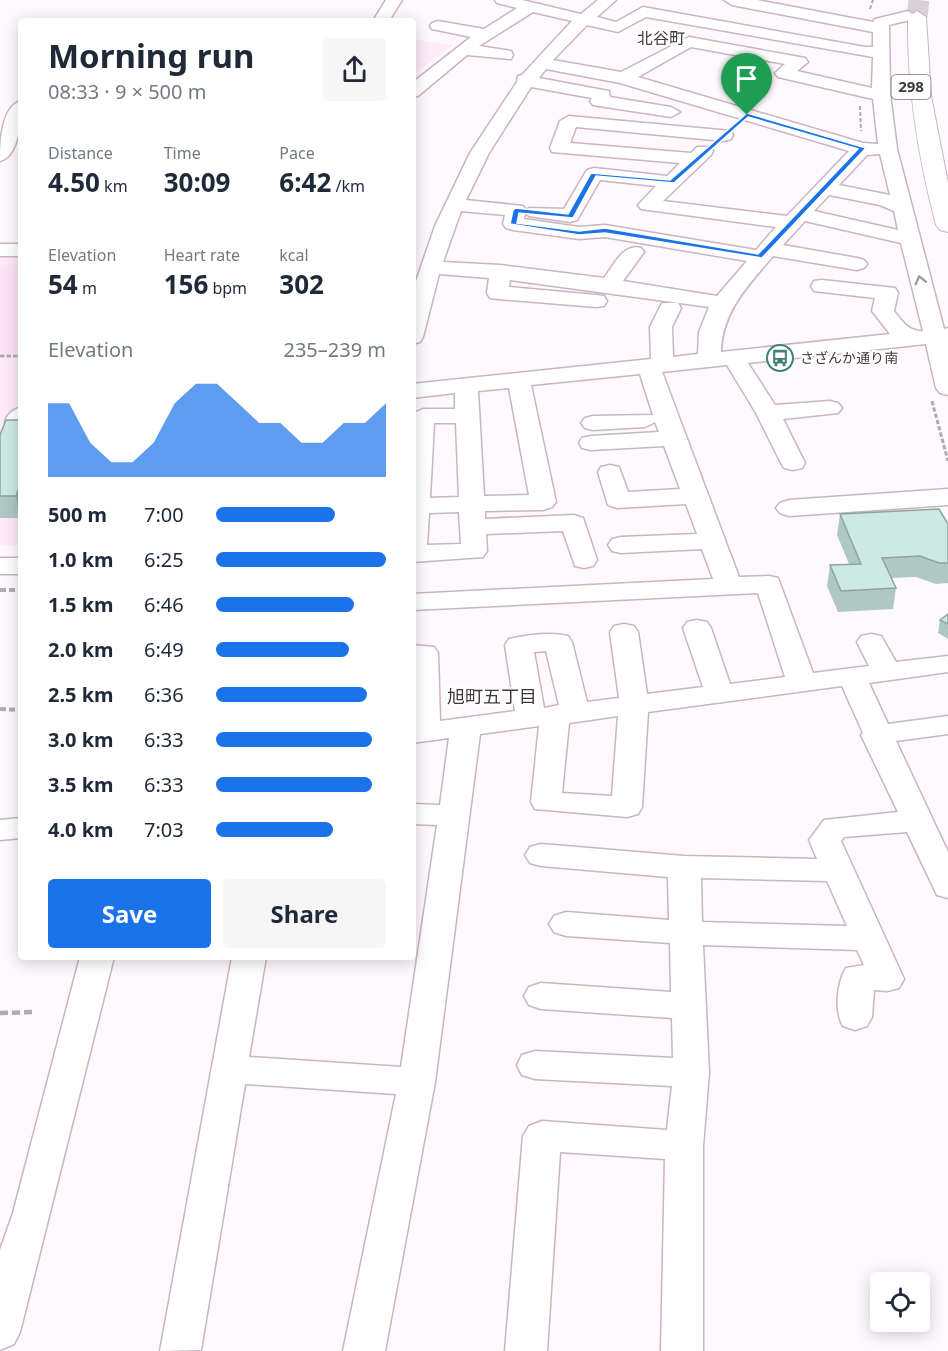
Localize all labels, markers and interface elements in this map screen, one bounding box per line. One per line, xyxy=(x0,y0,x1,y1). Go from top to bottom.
district label: 北谷町 xyxy=(637,27,685,49)
text: Morning run xyxy=(48,33,254,78)
button: share xyxy=(323,38,386,101)
pin xyxy=(721,53,772,115)
icon: arrive xyxy=(730,62,763,95)
road number: 298 xyxy=(892,75,930,99)
text: 08:33 · 9 × 500 m xyxy=(48,78,206,105)
text: Distance xyxy=(48,142,113,164)
text: Time xyxy=(164,142,201,164)
text: Pace xyxy=(279,142,315,164)
text: 4.50 xyxy=(48,164,100,200)
text: 30:09 xyxy=(164,164,230,200)
text: 6:42 xyxy=(279,164,331,200)
text: km xyxy=(100,175,128,197)
text: /km xyxy=(331,175,365,197)
text: Elevation xyxy=(48,244,116,266)
text: Heart rate xyxy=(164,244,240,266)
text: kcal xyxy=(279,244,309,266)
text: 54 xyxy=(48,266,78,302)
text: 156 xyxy=(164,266,208,302)
text: 302 xyxy=(279,266,324,302)
one-way arrow xyxy=(915,275,928,285)
text: m xyxy=(78,277,97,299)
text: bpm xyxy=(208,277,247,299)
text: Elevation xyxy=(48,336,133,363)
text: 235–239 m xyxy=(283,336,386,363)
bus stop icon: さざんか通り南 xyxy=(765,343,795,373)
place label: さざんか通り南 xyxy=(800,348,898,367)
text: 500 m xyxy=(48,501,107,528)
text: 7:00 xyxy=(144,501,184,528)
text: 1.0 km xyxy=(48,546,114,573)
text: 6:25 xyxy=(144,546,184,573)
text: 1.5 km xyxy=(48,591,114,618)
text: 6:46 xyxy=(144,591,184,618)
text: 2.0 km xyxy=(48,636,114,663)
text: 6:49 xyxy=(144,636,184,663)
text: 2.5 km xyxy=(48,681,114,708)
text: 6:36 xyxy=(144,681,184,708)
district label: 旭町五丁目 xyxy=(447,684,537,708)
text: 3.0 km xyxy=(48,726,114,753)
text: 6:33 xyxy=(144,726,184,753)
text: 3.5 km xyxy=(48,771,114,798)
text: 6:33 xyxy=(144,771,184,798)
text: 4.0 km xyxy=(48,816,114,843)
text: 7:03 xyxy=(144,816,184,843)
button: Save xyxy=(48,879,211,948)
button: Share xyxy=(223,879,386,948)
map controls xyxy=(870,1272,930,1332)
button: locate xyxy=(870,1272,930,1332)

